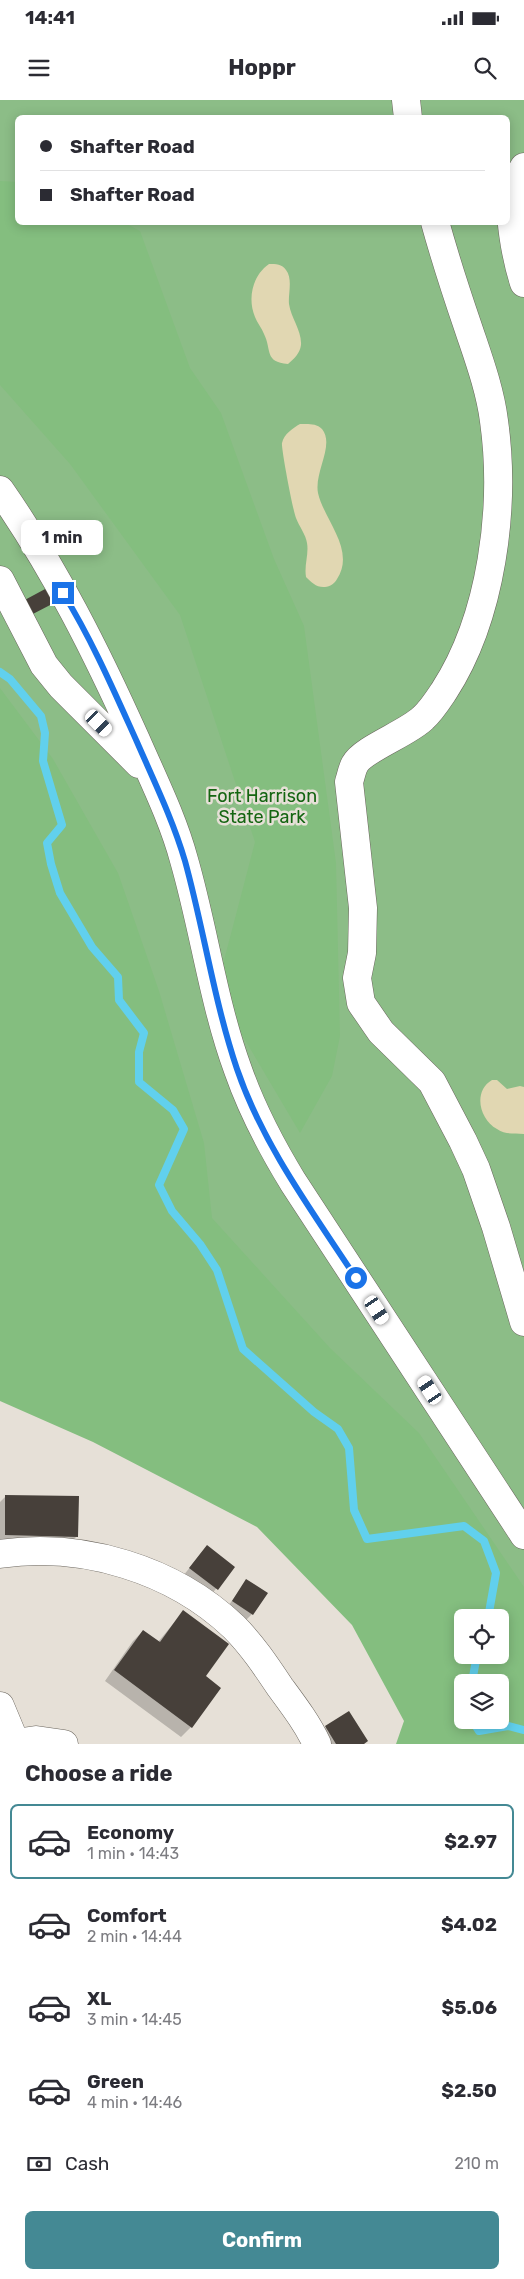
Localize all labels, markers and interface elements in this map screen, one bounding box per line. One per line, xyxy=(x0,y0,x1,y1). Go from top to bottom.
text: 14:41 xyxy=(25,6,75,29)
icon: menu xyxy=(25,54,53,82)
text: Hoppr xyxy=(228,54,296,81)
icon: search xyxy=(471,54,499,82)
text: Shafter Road xyxy=(70,135,195,158)
text: Shafter Road xyxy=(70,183,195,206)
callout: 1 min xyxy=(22,520,104,556)
text: 1 min xyxy=(42,528,82,547)
route end xyxy=(52,582,74,604)
car xyxy=(83,707,114,739)
park label: Fort Harrison State Park xyxy=(207,785,317,828)
route start xyxy=(345,1267,367,1289)
car xyxy=(362,1293,391,1327)
car xyxy=(415,1373,444,1407)
map controls xyxy=(454,1609,509,1729)
button: locate xyxy=(454,1609,509,1664)
button: layers xyxy=(454,1674,509,1729)
text: Choose a ride xyxy=(25,1760,172,1787)
icon: car xyxy=(27,1819,72,1864)
text: Economy xyxy=(87,1821,174,1844)
text: $2.97 xyxy=(444,1830,497,1853)
text: 1 min · 14:43 xyxy=(87,1844,179,1863)
icon: car xyxy=(27,1902,72,1947)
text: Comfort xyxy=(87,1904,167,1927)
text: $4.02 xyxy=(441,1913,497,1936)
text: 2 min · 14:44 xyxy=(87,1927,182,1946)
icon: car xyxy=(27,1985,72,2030)
text: XL xyxy=(87,1987,111,2010)
text: $5.06 xyxy=(442,1996,497,2019)
text: 3 min · 14:45 xyxy=(87,2010,182,2029)
icon: car xyxy=(27,2068,72,2113)
text: Green xyxy=(87,2070,144,2093)
text: $2.50 xyxy=(441,2079,497,2102)
text: 4 min · 14:46 xyxy=(87,2093,182,2112)
icon: cash xyxy=(25,2150,53,2178)
text: Cash xyxy=(65,2152,109,2175)
text: 210 m xyxy=(454,2154,499,2173)
button: Confirm xyxy=(25,2211,499,2269)

